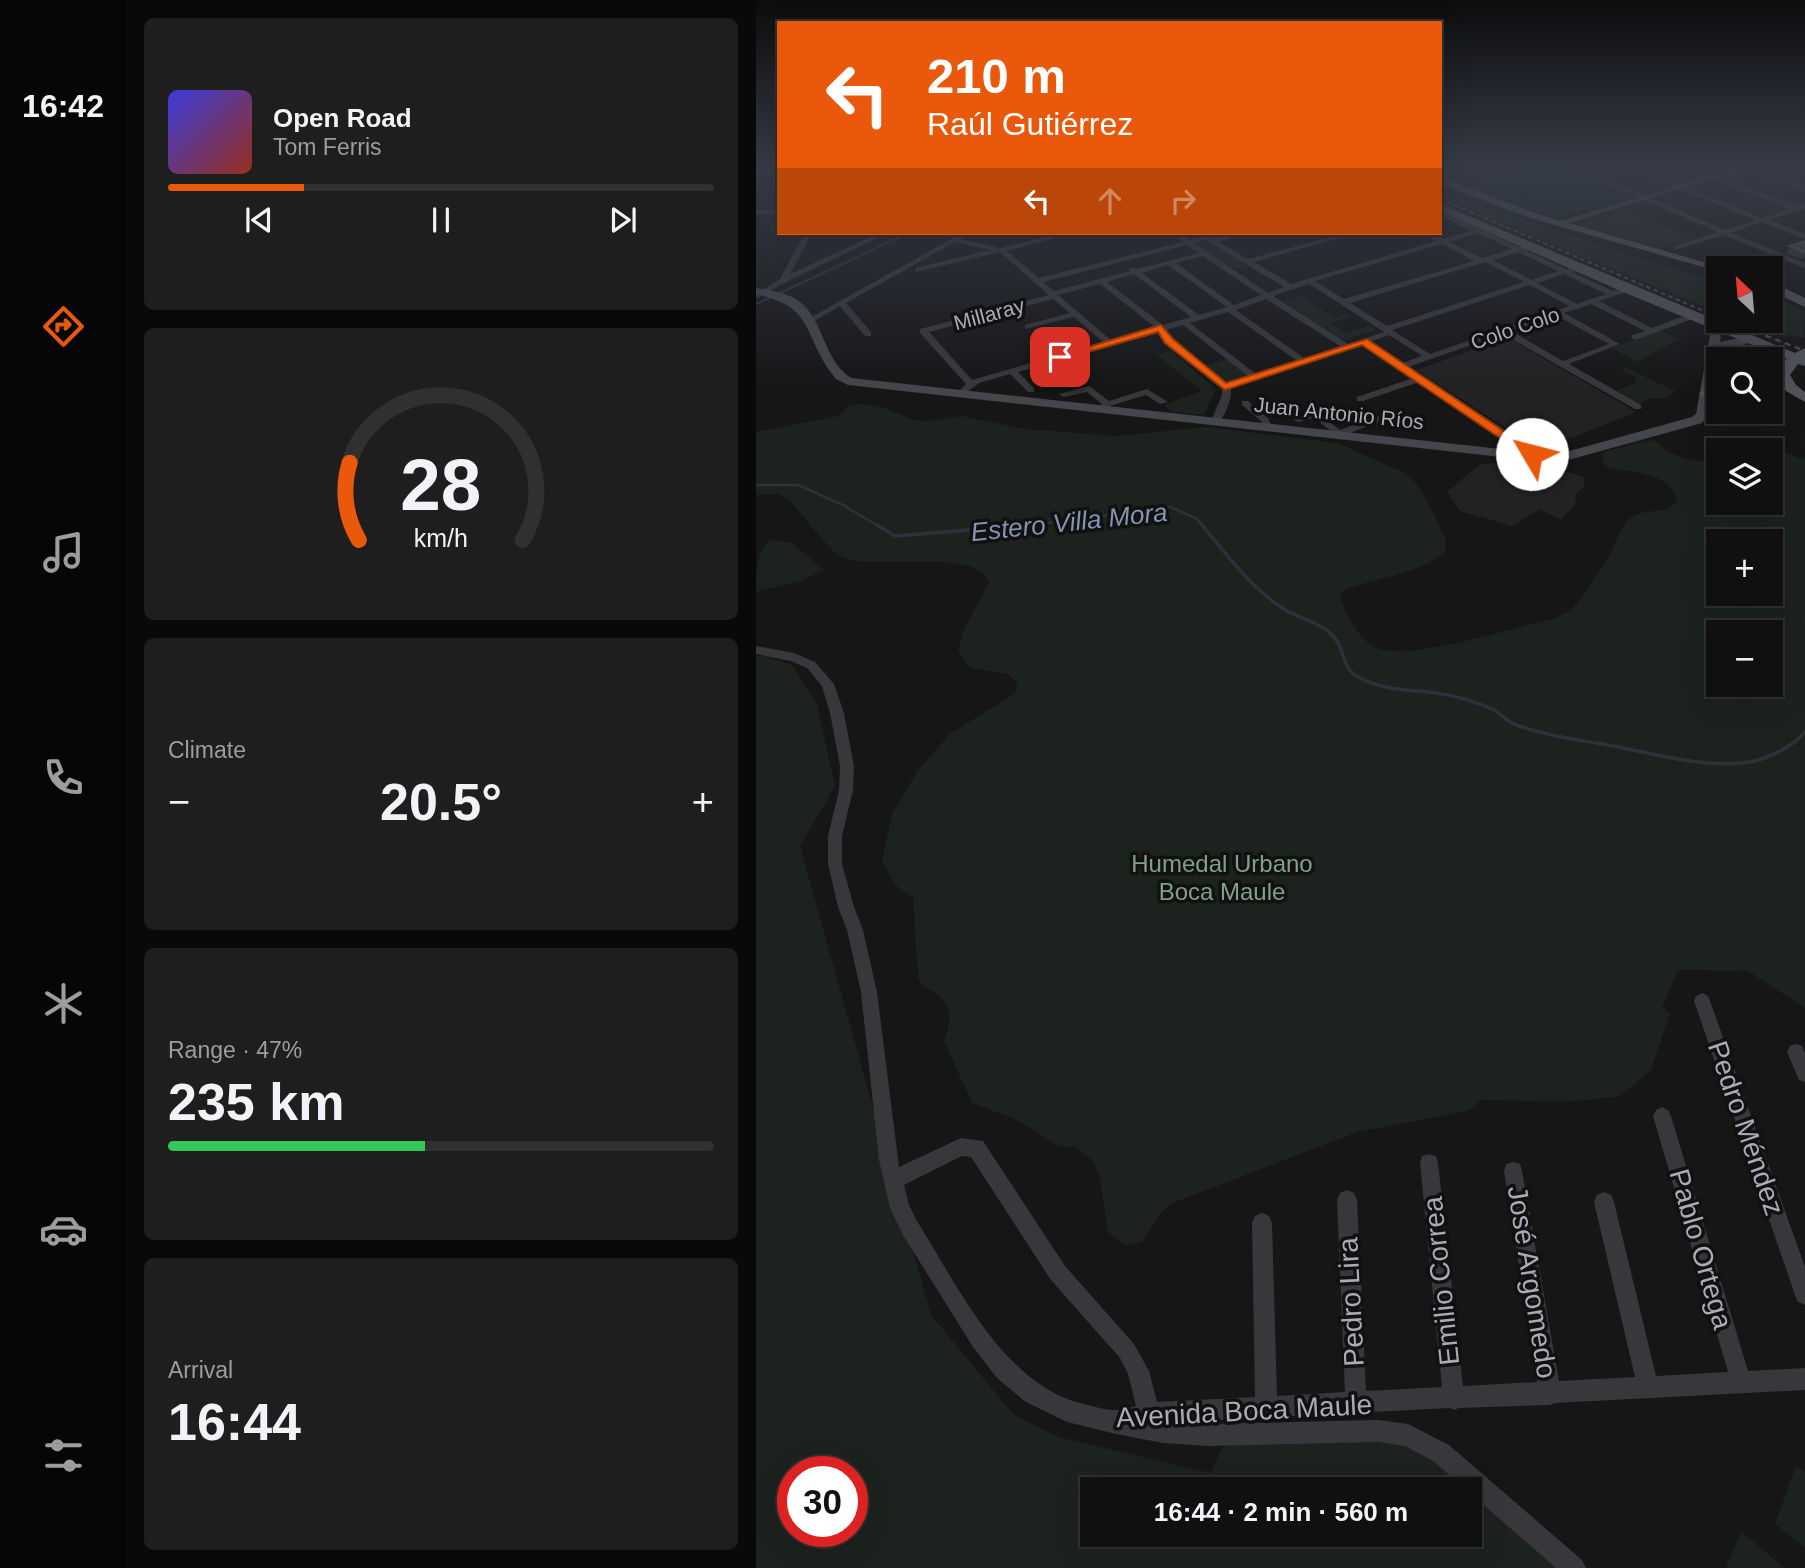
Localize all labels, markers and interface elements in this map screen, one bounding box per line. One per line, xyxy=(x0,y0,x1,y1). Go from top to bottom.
icon: left xyxy=(812,49,903,140)
text: 210 m xyxy=(927,49,1066,103)
text: 16:42 xyxy=(22,88,104,124)
text: Open Road xyxy=(273,103,412,133)
text: Raúl Gutiérrez xyxy=(927,106,1133,142)
text: Tom Ferris xyxy=(273,134,382,160)
icon: left xyxy=(1018,182,1056,220)
icon: ahead xyxy=(1091,182,1129,220)
icon: right xyxy=(1164,182,1202,220)
icon: previous xyxy=(240,201,278,239)
icon: pause xyxy=(422,201,460,239)
icon: next xyxy=(604,201,642,239)
north arrow xyxy=(1706,256,1783,332)
map controls xyxy=(1706,256,1783,697)
street label: Millaray xyxy=(951,293,1027,334)
icon: directions xyxy=(39,302,88,351)
street label: Colo Colo xyxy=(1468,302,1562,354)
pin xyxy=(1030,327,1090,387)
icon: arrive xyxy=(1041,338,1079,376)
button: search xyxy=(1706,347,1783,424)
street label: Juan Antonio Ríos xyxy=(1253,393,1425,433)
position arrow xyxy=(1495,417,1569,491)
button: layers xyxy=(1706,438,1783,515)
text: 28 xyxy=(401,444,481,525)
water label: Estero Villa Mora xyxy=(969,497,1169,547)
text: km/h xyxy=(414,524,468,552)
icon: music xyxy=(39,528,88,577)
button: + xyxy=(1706,529,1783,606)
button: − xyxy=(1706,620,1783,697)
text: Climate xyxy=(168,737,246,763)
icon: phone xyxy=(39,753,88,802)
text: 20.5° xyxy=(380,773,502,831)
text: − xyxy=(168,781,190,823)
text: + xyxy=(692,781,714,823)
park label: Humedal Urbano Boca Maule xyxy=(1131,850,1313,905)
icon: climate xyxy=(39,979,88,1028)
text: Range · 47% xyxy=(168,1037,302,1063)
street label: Pedro Méndez xyxy=(1702,1037,1790,1219)
text: 235 km xyxy=(168,1073,344,1131)
street label: Pablo Ortega xyxy=(1663,1165,1739,1333)
street label: José Argomedo xyxy=(1501,1183,1563,1381)
street label: Emilio Correa xyxy=(1417,1195,1465,1367)
icon: car xyxy=(39,1205,88,1254)
street label: Pedro Lira xyxy=(1332,1236,1370,1367)
text: Arrival xyxy=(168,1357,233,1383)
street label: Avenida Boca Maule xyxy=(1115,1389,1373,1433)
text: 16:44 xyxy=(168,1393,301,1451)
icon: filters xyxy=(39,1431,88,1480)
speed limit sign: 30 xyxy=(777,1456,868,1547)
text: 16:44 · 2 min · 560 m xyxy=(1154,1497,1408,1527)

